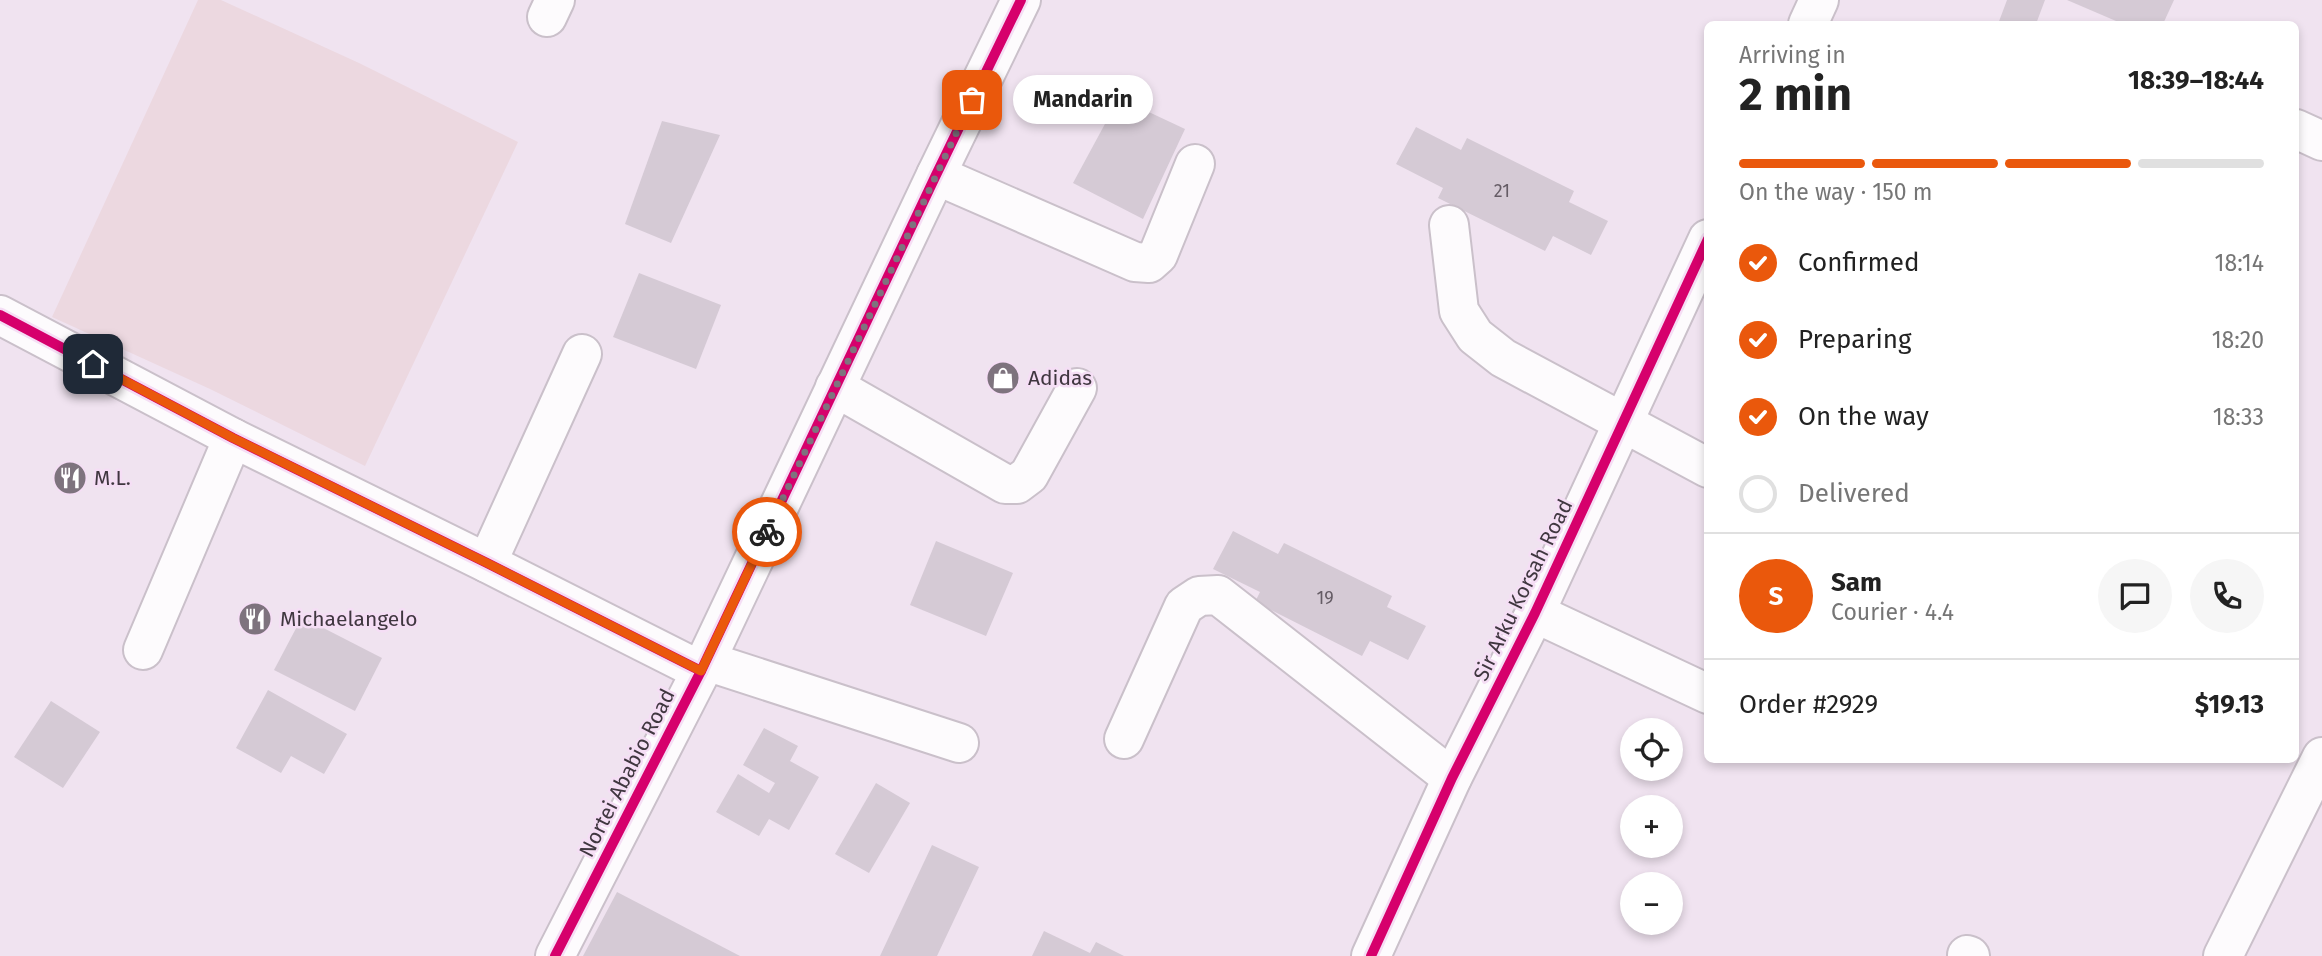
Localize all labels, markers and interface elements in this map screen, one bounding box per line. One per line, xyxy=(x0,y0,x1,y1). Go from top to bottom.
text: Arriving in xyxy=(1739,41,1846,69)
text: 18:39–18:44 xyxy=(2128,65,2264,96)
text: 2 min xyxy=(1739,67,1852,122)
pin xyxy=(942,70,1002,130)
callout: Mandarin xyxy=(1014,76,1154,124)
icon: bag xyxy=(953,81,991,119)
text: Mandarin xyxy=(1033,85,1133,113)
text: On the way · 150 m xyxy=(1739,178,1932,206)
house number: 21 xyxy=(1494,180,1510,202)
icon: check xyxy=(1739,244,1777,282)
text: Confirmed xyxy=(1798,247,1919,278)
text: 18:14 xyxy=(2215,249,2264,277)
icon: check xyxy=(1739,321,1777,359)
text: Preparing xyxy=(1798,324,1911,355)
text: 18:20 xyxy=(2212,326,2264,354)
pin xyxy=(63,334,123,394)
icon: home xyxy=(74,345,112,383)
shop icon: Adidas xyxy=(984,359,1022,397)
place label: Adidas xyxy=(1028,365,1092,391)
icon: check xyxy=(1739,398,1777,436)
text: On the way xyxy=(1798,401,1929,432)
text: 18:33 xyxy=(2213,403,2264,431)
restaurant icon: M.L. xyxy=(51,459,89,497)
place label: M.L. xyxy=(94,465,131,491)
text: Delivered xyxy=(1798,478,1910,509)
street label: Sir Arku Korsah Road xyxy=(1468,495,1578,685)
courier xyxy=(732,497,802,567)
icon: bike xyxy=(748,513,786,551)
button: chat xyxy=(2098,559,2172,633)
button: phone xyxy=(2190,559,2264,633)
text: Sam xyxy=(1831,567,1882,598)
text: S xyxy=(1769,581,1783,612)
house number: 19 xyxy=(1316,587,1334,609)
text: Courier · 4.4 xyxy=(1831,598,1954,626)
restaurant icon: Michaelangelo xyxy=(236,600,274,638)
place label: Michaelangelo xyxy=(280,606,418,632)
street label: Nortei Ababio Road xyxy=(573,685,681,861)
text: Order #2929 xyxy=(1739,689,1878,720)
text: $19.13 xyxy=(2195,689,2264,720)
map controls xyxy=(1620,718,1683,935)
button: locate xyxy=(1620,718,1683,781)
button: + xyxy=(1620,795,1683,858)
button: − xyxy=(1620,872,1683,935)

